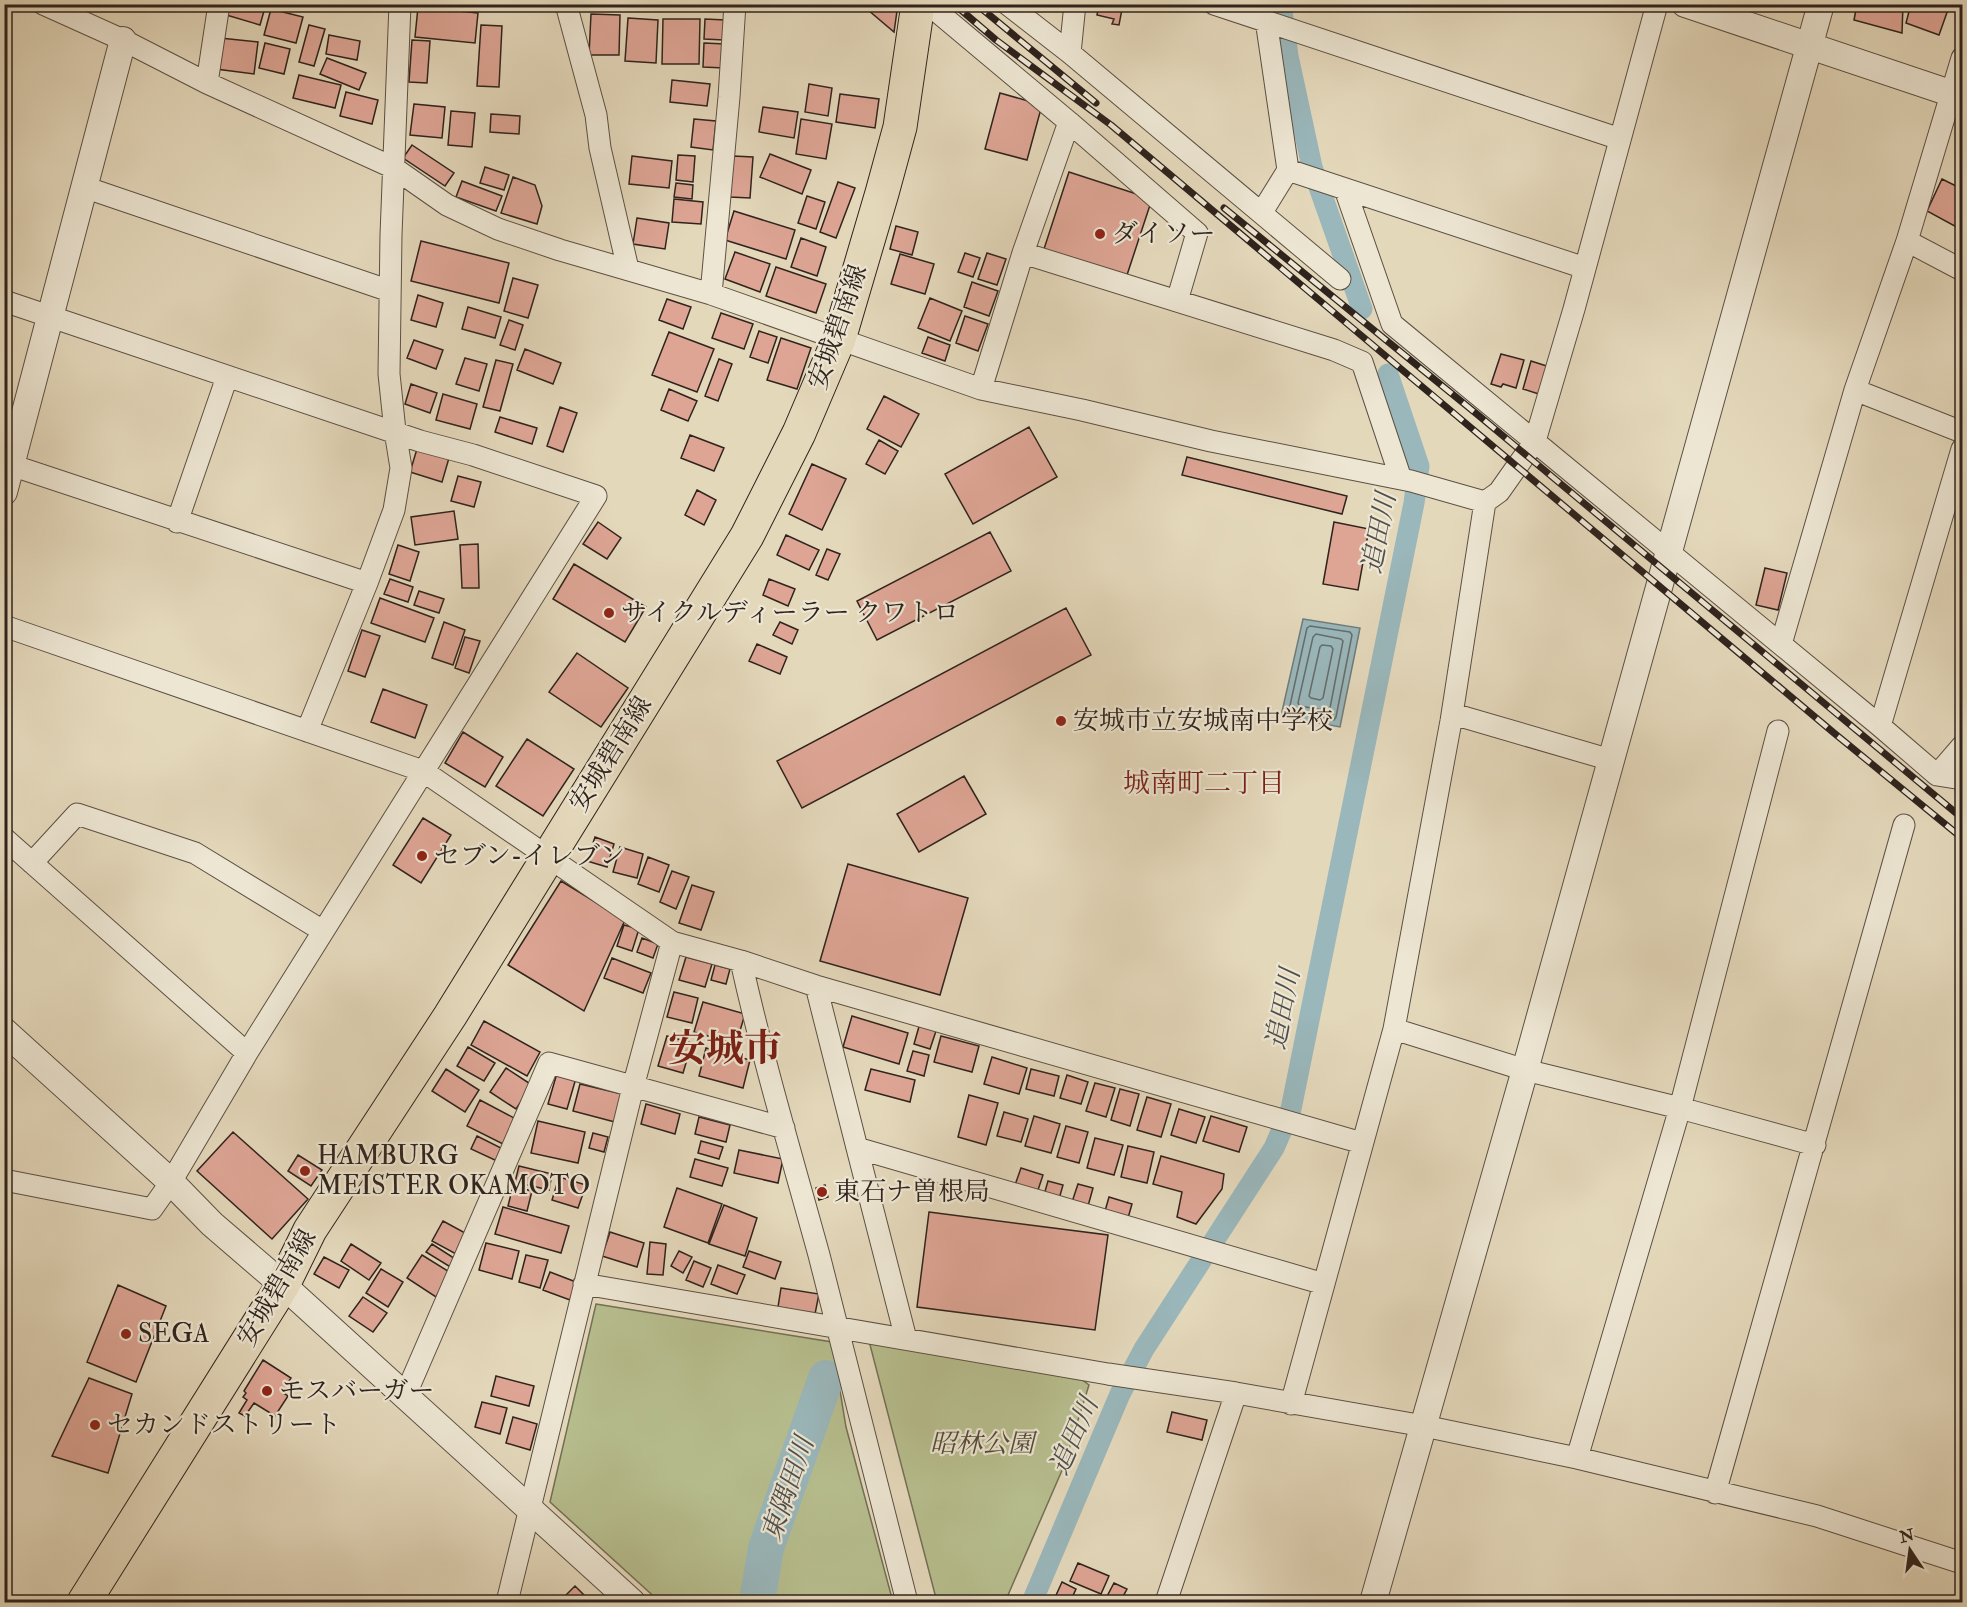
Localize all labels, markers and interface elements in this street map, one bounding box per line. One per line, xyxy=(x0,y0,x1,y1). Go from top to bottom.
place label: ダイソー xyxy=(1112,218,1215,250)
marker: ダイソー xyxy=(1093,227,1107,241)
street label: 安城碧南線 xyxy=(802,260,874,394)
water label: 追田川 xyxy=(1355,487,1403,576)
place label: サイクルディーラー クワトロ xyxy=(621,597,959,629)
marker: サイクルディーラー クワトロ xyxy=(602,606,616,620)
street label: 安城碧南線 xyxy=(563,690,659,818)
place label: 安城市立安城南中学校 xyxy=(1073,705,1333,737)
marker: 安城市立安城南中学校 xyxy=(1054,714,1068,728)
district label: 城南町二丁目 xyxy=(1123,767,1285,800)
place label: セブン-イレブン xyxy=(434,840,625,872)
marker: セブン-イレブン xyxy=(415,849,429,863)
water label: 追田川 xyxy=(1259,963,1307,1052)
district label: 安城市 xyxy=(668,1025,782,1073)
place label: HAMBURG MEISTER OKAMOTO xyxy=(317,1140,590,1202)
marker: HAMBURG MEISTER OKAMOTO xyxy=(298,1164,312,1178)
place label: 東石ナ曽根局 xyxy=(834,1176,990,1208)
marker: 東石ナ曽根局 xyxy=(815,1185,829,1199)
street label: 安城碧南線 xyxy=(231,1224,323,1352)
place label: SEGA xyxy=(138,1318,210,1350)
marker: SEGA xyxy=(119,1327,133,1341)
place label: モスバーガー xyxy=(279,1375,434,1407)
marker: モスバーガー xyxy=(260,1384,274,1398)
water label: 追田川 xyxy=(1042,1390,1107,1480)
place label: セカンドストリート xyxy=(107,1409,341,1441)
marker: セカンドストリート xyxy=(88,1418,102,1432)
park label: 昭林公園 xyxy=(930,1428,1038,1460)
water label: 東隅田川 xyxy=(755,1430,822,1545)
north arrow xyxy=(1880,1520,1940,1580)
text: N xyxy=(1897,1525,1917,1548)

